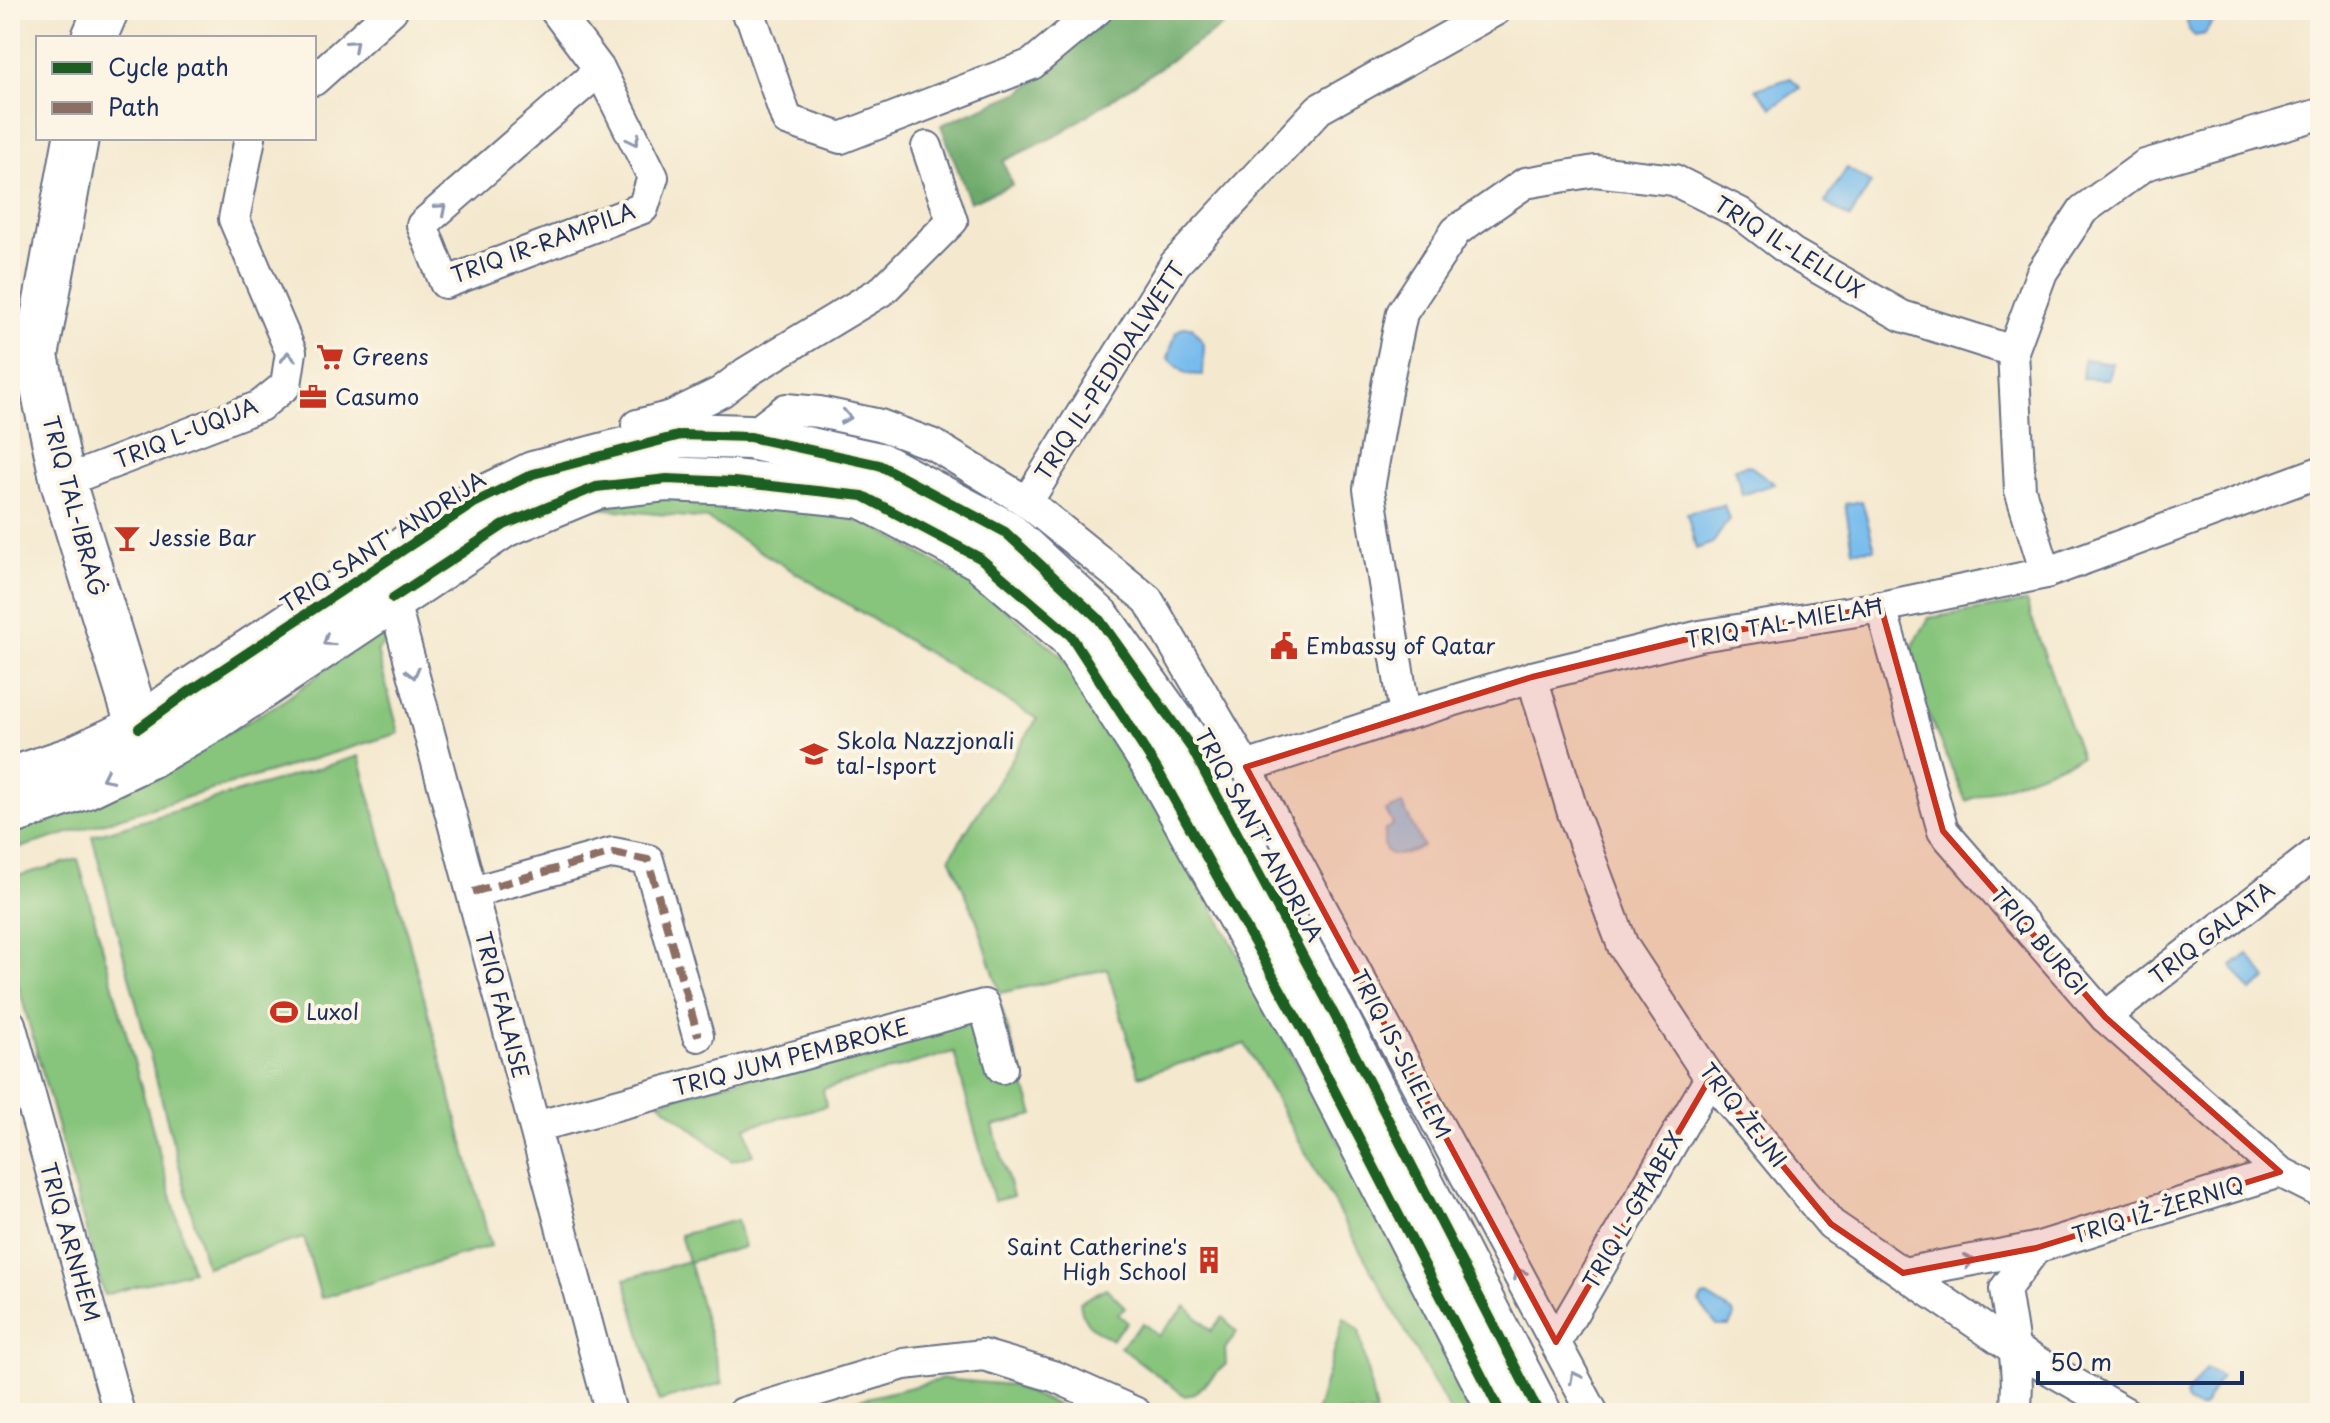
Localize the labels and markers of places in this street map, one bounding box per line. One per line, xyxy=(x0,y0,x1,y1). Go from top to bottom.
place label: Greens xyxy=(352,339,429,372)
supermarket icon: Greens xyxy=(315,342,345,372)
place label: Casumo xyxy=(335,379,419,412)
office icon: Casumo xyxy=(298,382,328,412)
place label: Jessie Bar xyxy=(149,520,256,553)
bar icon: Jessie Bar xyxy=(112,523,142,553)
place label: Embassy of Qatar xyxy=(1306,628,1495,661)
public building icon: Embassy of Qatar xyxy=(1269,631,1299,661)
place label: Skola Nazzjonali tal-Isport xyxy=(836,723,1015,781)
school or university icon: Skola Nazzjonali tal-Isport xyxy=(799,739,829,769)
place label: Luxol xyxy=(306,994,359,1027)
sports icon: Luxol xyxy=(269,997,299,1027)
place label: Saint Catherine's High School xyxy=(1006,1229,1187,1287)
building icon: Saint Catherine's High School xyxy=(1194,1245,1224,1275)

